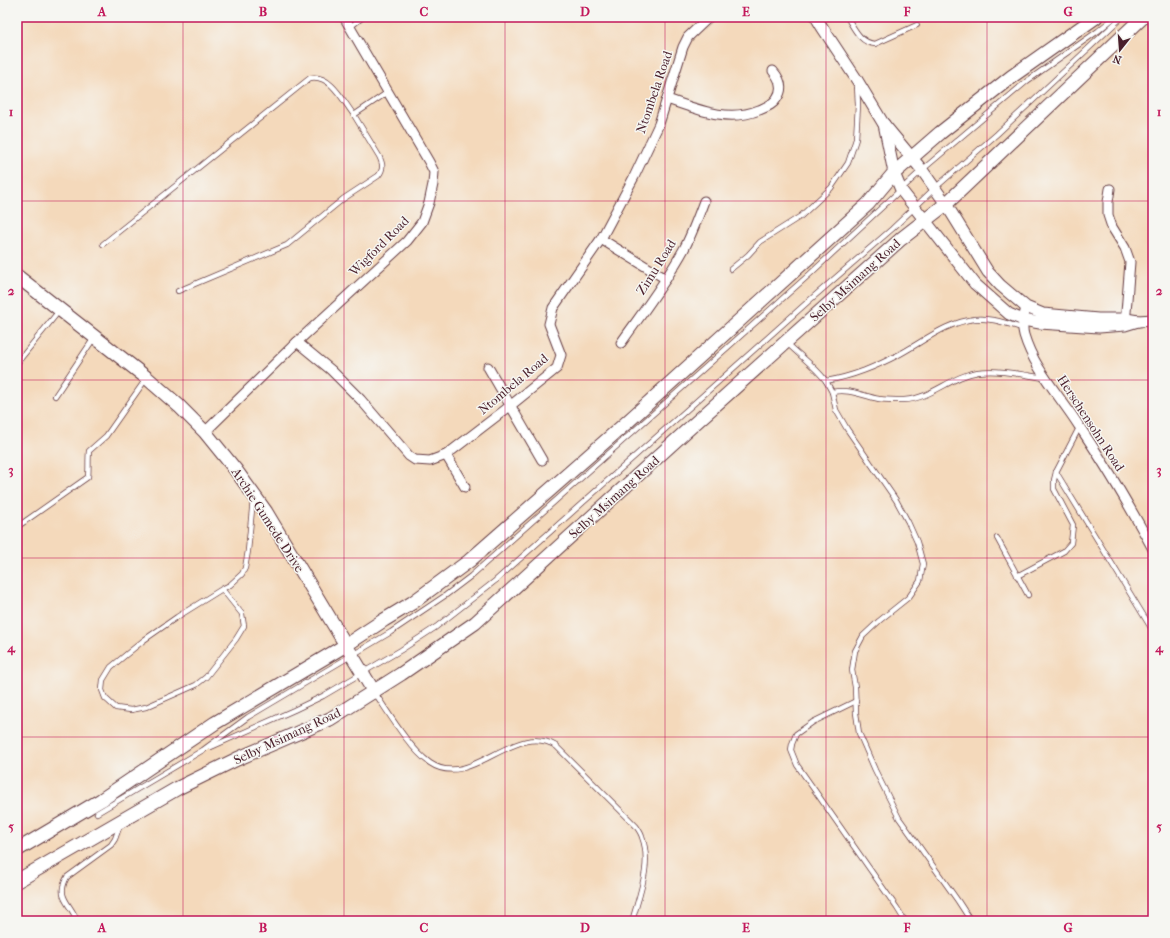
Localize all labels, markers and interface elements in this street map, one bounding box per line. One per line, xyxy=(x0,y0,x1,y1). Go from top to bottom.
text: A xyxy=(97,4,107,19)
text: B xyxy=(259,4,268,19)
text: C xyxy=(420,4,429,19)
text: D xyxy=(580,4,590,19)
text: E xyxy=(742,4,750,19)
text: F xyxy=(903,4,911,19)
text: G xyxy=(1063,4,1073,19)
north arrow xyxy=(1100,30,1140,70)
street label: Ntombela Road xyxy=(633,48,675,135)
text: N xyxy=(1111,51,1123,67)
text: 1 xyxy=(9,104,14,119)
text: 1 xyxy=(1157,104,1162,119)
street label: Wigford Road xyxy=(345,212,413,280)
street label: Selby Msimang Road xyxy=(807,235,904,324)
street label: Zimu Road xyxy=(633,236,679,297)
text: 2 xyxy=(8,283,15,298)
text: 2 xyxy=(1156,283,1163,298)
street label: Ntombela Road xyxy=(475,350,551,417)
street label: Herschensohn Road xyxy=(1054,372,1128,475)
street label: Selby Msimang Road xyxy=(566,452,663,541)
text: 3 xyxy=(8,462,14,478)
text: 3 xyxy=(1156,462,1162,478)
street label: Archie Gumede Drive xyxy=(228,464,308,576)
text: 4 xyxy=(6,640,16,656)
text: 4 xyxy=(1154,640,1164,656)
street label: Selby Msimang Road xyxy=(231,704,344,767)
text: 5 xyxy=(8,819,14,834)
text: 5 xyxy=(1156,819,1162,834)
text: A xyxy=(97,920,107,935)
text: B xyxy=(259,920,268,935)
text: C xyxy=(420,920,429,935)
text: D xyxy=(580,920,590,935)
text: E xyxy=(742,920,750,935)
text: F xyxy=(903,920,911,935)
text: G xyxy=(1063,920,1073,935)

